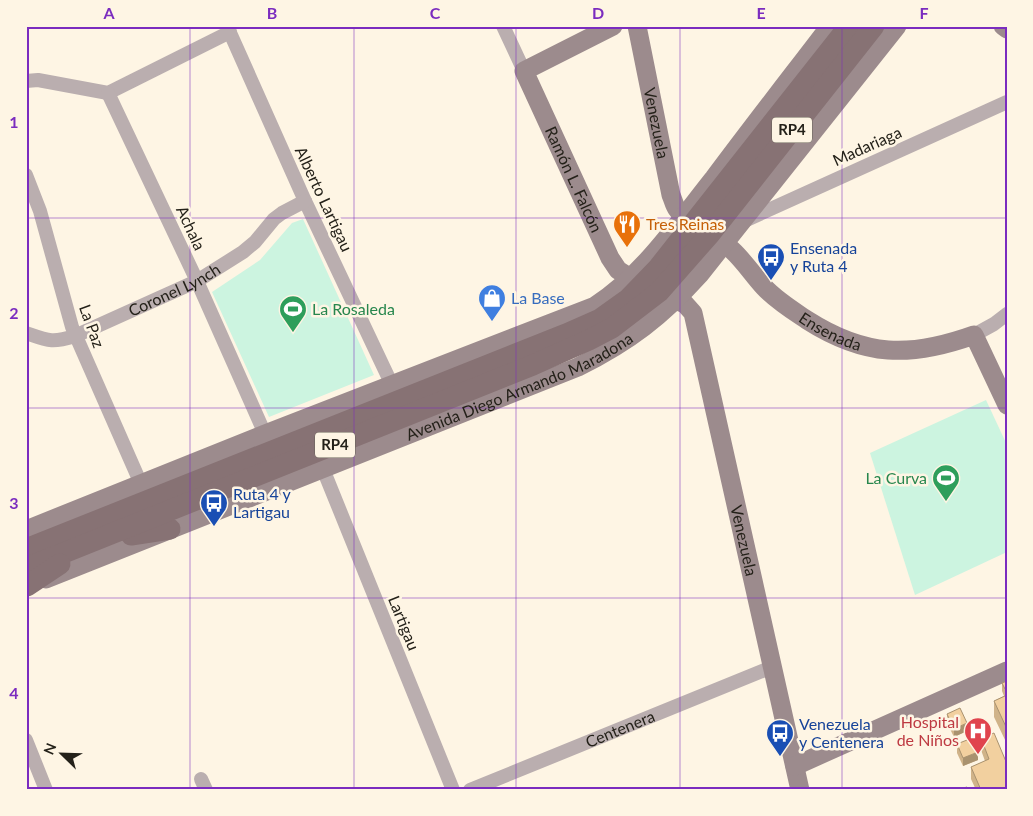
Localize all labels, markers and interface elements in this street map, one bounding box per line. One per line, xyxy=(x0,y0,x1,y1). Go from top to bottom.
text: A xyxy=(102,3,115,22)
text: B xyxy=(267,3,277,22)
text: C xyxy=(430,3,441,22)
text: D xyxy=(592,3,604,22)
text: E xyxy=(756,3,766,22)
text: F xyxy=(919,3,929,22)
street label: Venezuela xyxy=(641,86,673,160)
text: 1 xyxy=(9,112,19,131)
road number: RP4 xyxy=(772,118,812,142)
street label: Madariaga xyxy=(829,122,904,169)
street label: Ramón L. Falcón xyxy=(542,123,607,235)
street label: Alberto Lartigau xyxy=(292,143,357,254)
street label: Achala xyxy=(173,203,210,253)
restaurant icon: Tres Reinas xyxy=(612,209,642,248)
place label: Tres Reinas xyxy=(646,214,724,233)
place label: Ensenada y Ruta 4 xyxy=(790,238,857,275)
bus stop icon: Ensenada y Ruta 4 xyxy=(756,242,786,281)
street label: Coronel Lynch xyxy=(125,259,223,320)
shop icon: La Base xyxy=(477,283,507,322)
place label: La Base xyxy=(511,288,565,307)
sports icon: La Rosaleda xyxy=(278,294,308,333)
place label: La Rosaleda xyxy=(312,299,395,318)
street label: La Paz xyxy=(76,302,109,350)
text: 2 xyxy=(9,303,19,322)
street label: Ensenada xyxy=(796,308,864,354)
street label: Avenida Diego Armando Maradona xyxy=(403,328,636,444)
road number: RP4 xyxy=(315,432,355,458)
sports icon: La Curva xyxy=(931,463,961,502)
place label: La Curva xyxy=(865,468,927,487)
place label: Ruta 4 y Lartigau xyxy=(233,484,291,521)
bus stop icon: Ruta 4 y Lartigau xyxy=(199,488,229,527)
text: 3 xyxy=(9,493,19,512)
street label: Venezuela xyxy=(727,503,762,578)
street label: Lartigau xyxy=(385,593,424,653)
text: 4 xyxy=(9,683,19,702)
street label: Centenera xyxy=(582,706,657,751)
place label: Hospital de Niños xyxy=(897,712,959,749)
place label: Venezuela y Centenera xyxy=(799,714,884,751)
hospital icon: Hospital de Niños xyxy=(963,716,993,755)
bus stop icon: Venezuela y Centenera xyxy=(765,718,795,757)
north arrow xyxy=(38,728,88,778)
text: N xyxy=(40,740,60,757)

